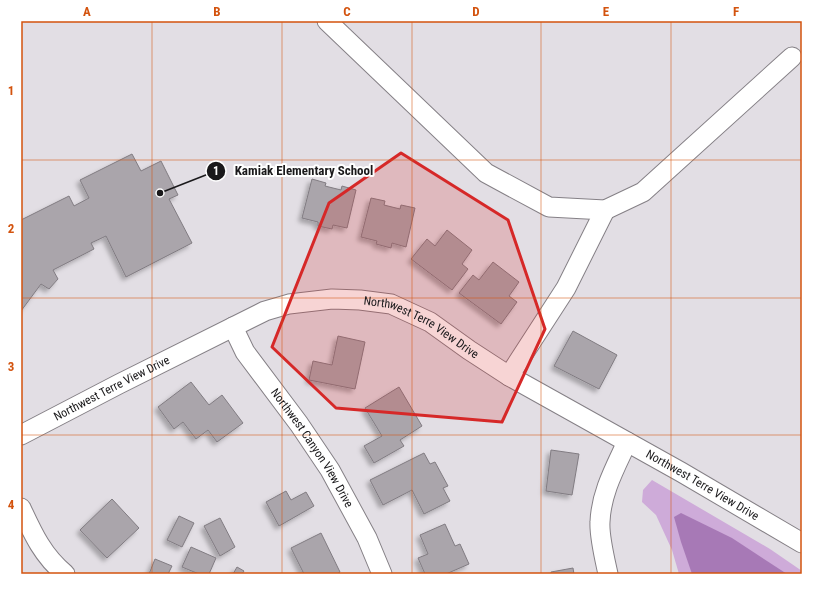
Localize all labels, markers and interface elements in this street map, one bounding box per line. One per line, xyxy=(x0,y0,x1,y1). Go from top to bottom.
text: A xyxy=(83,4,91,19)
text: B xyxy=(213,4,221,19)
text: C xyxy=(343,4,351,19)
text: D xyxy=(472,4,480,19)
text: E xyxy=(603,4,610,19)
text: F xyxy=(733,4,739,19)
text: 1 xyxy=(8,83,14,98)
callout: Kamiak Elementary School xyxy=(206,158,381,183)
text: Kamiak Elementary School xyxy=(235,163,373,178)
text: 1 xyxy=(213,164,219,178)
text: 2 xyxy=(8,221,15,236)
street label: Northwest Terre View Drive xyxy=(363,294,481,361)
street label: Northwest Terre View Drive xyxy=(51,353,172,424)
text: 3 xyxy=(8,359,14,374)
street label: Northwest Canyon View Drive xyxy=(268,386,356,510)
street label: Northwest Terre View Drive xyxy=(643,447,762,523)
text: 4 xyxy=(8,497,15,512)

